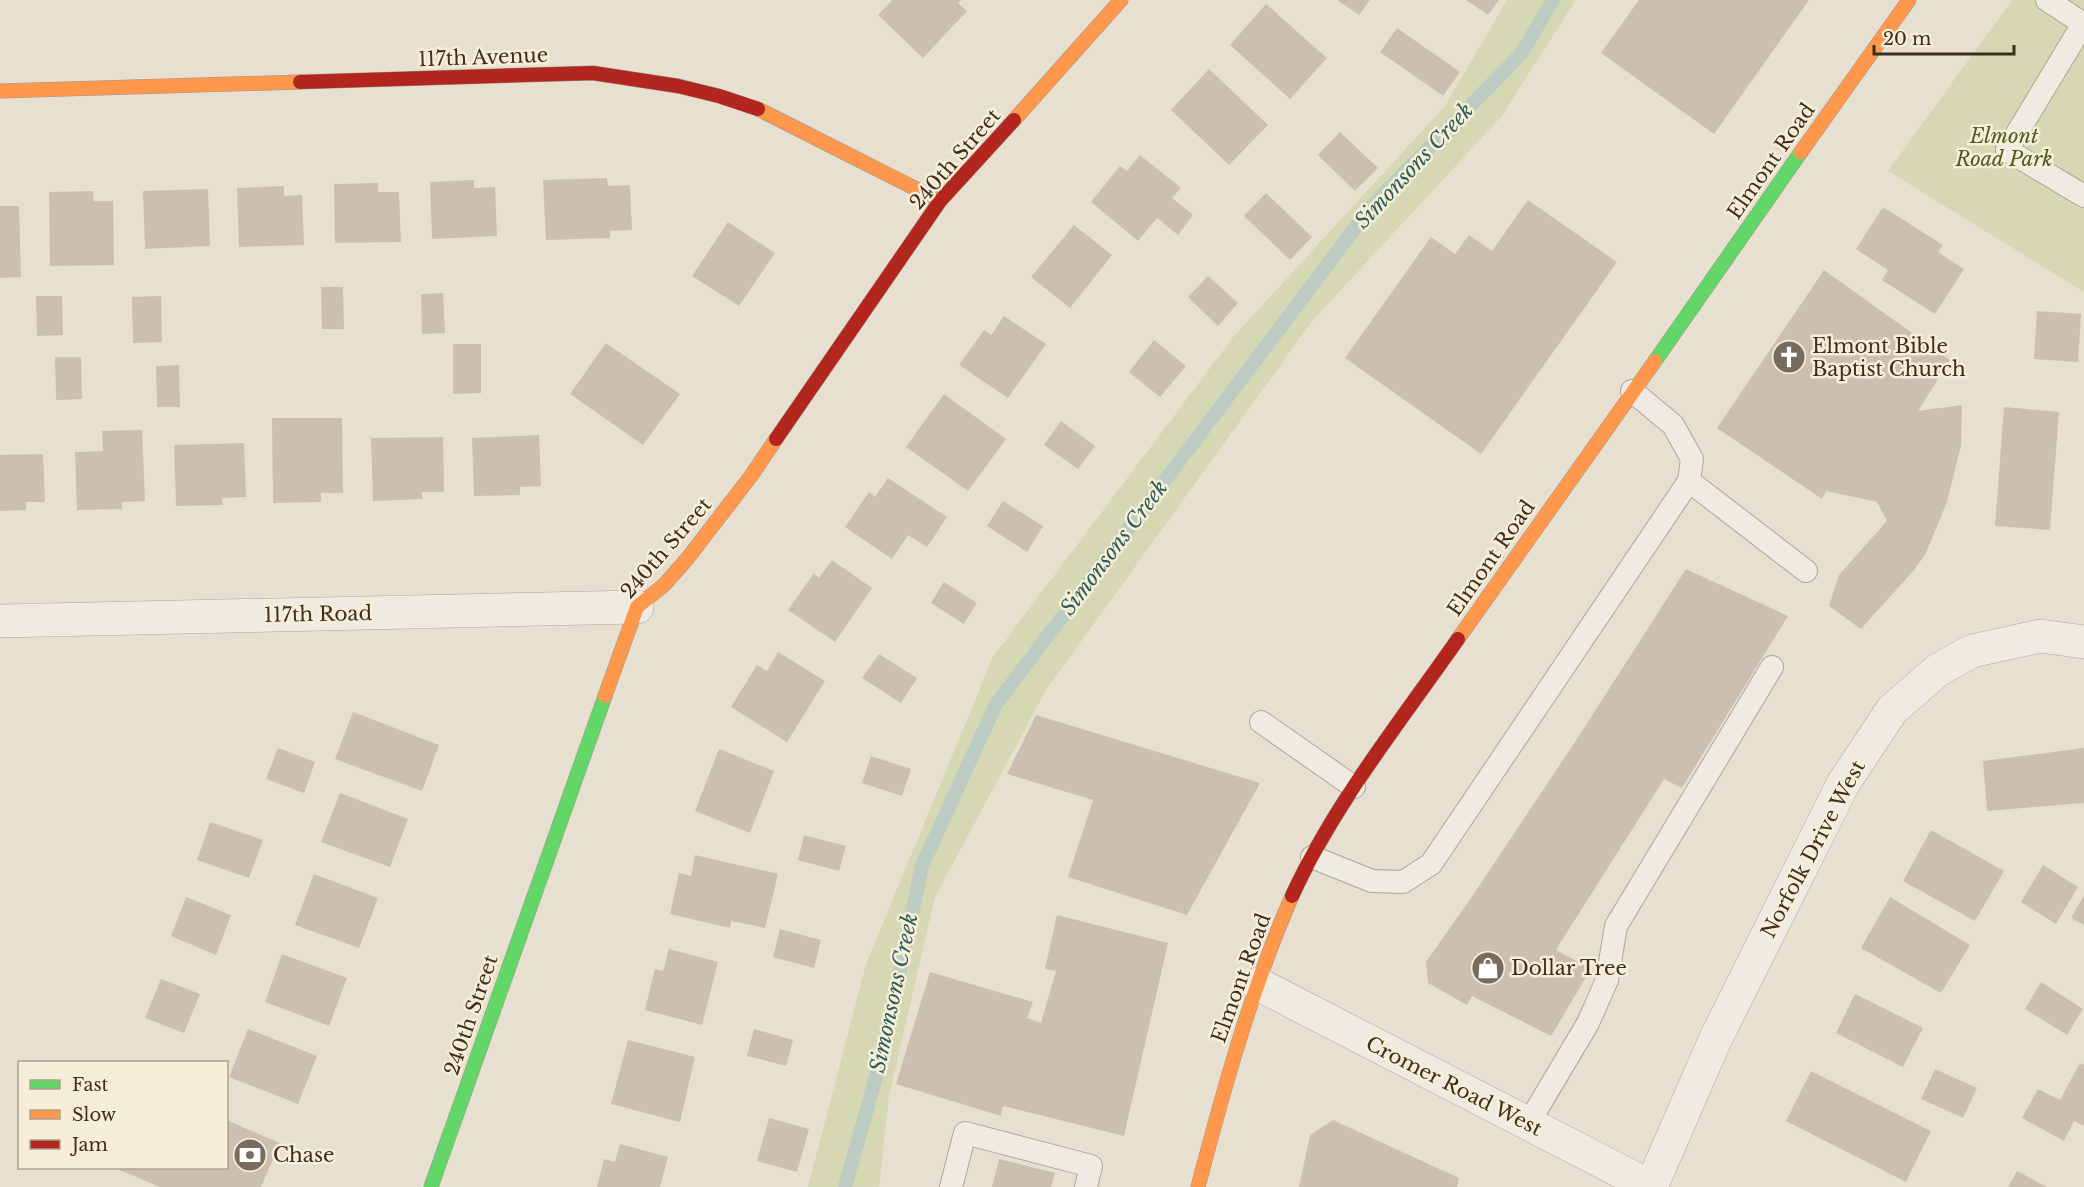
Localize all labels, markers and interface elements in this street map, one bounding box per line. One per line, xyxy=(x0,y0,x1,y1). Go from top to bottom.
scale bar xyxy=(1874,18,2014,56)
text: 20 m xyxy=(1883,28,1931,50)
street label: 117th Avenue xyxy=(417,43,549,71)
water label: Simonsons Creek xyxy=(1349,98,1479,234)
street label: Elmont Road xyxy=(1722,98,1820,224)
street label: 240th Street xyxy=(905,103,1006,214)
park label: Elmont Road Park xyxy=(1954,124,2053,171)
place label: Elmont Bible Baptist Church xyxy=(1812,334,1966,381)
church icon: Elmont Bible Baptist Church xyxy=(1771,339,1807,375)
water label: Simonsons Creek xyxy=(1055,475,1173,621)
street label: 240th Street xyxy=(616,492,717,603)
street label: Elmont Road xyxy=(1442,495,1540,621)
street label: 117th Road xyxy=(264,601,372,627)
street label: Norfolk Drive West xyxy=(1756,756,1870,942)
street label: Elmont Road xyxy=(1206,910,1276,1046)
water label: Simonsons Creek xyxy=(864,911,924,1075)
shop icon: Dollar Tree xyxy=(1470,950,1506,986)
street label: 240th Street xyxy=(439,951,503,1078)
place label: Dollar Tree xyxy=(1511,956,1627,980)
street label: Cromer Road West xyxy=(1362,1031,1546,1141)
legend xyxy=(18,1061,228,1169)
text: Fast xyxy=(72,1074,109,1096)
text: Slow xyxy=(72,1104,117,1126)
text: Jam xyxy=(70,1134,108,1156)
bank icon: Chase xyxy=(232,1137,268,1173)
place label: Chase xyxy=(273,1143,334,1167)

